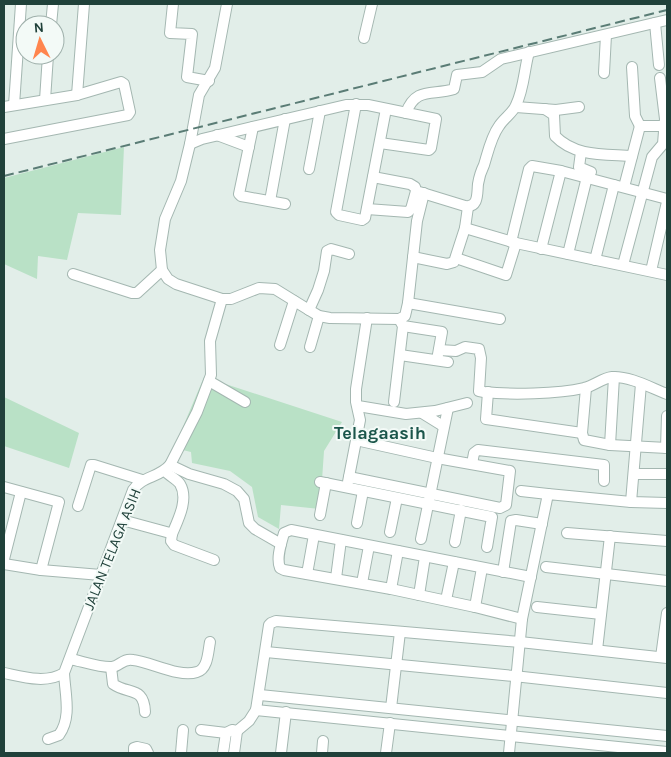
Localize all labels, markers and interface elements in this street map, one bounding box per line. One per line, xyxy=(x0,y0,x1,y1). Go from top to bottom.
north arrow xyxy=(15,15,65,65)
text: N xyxy=(33,19,45,36)
district label: Telagaasih xyxy=(334,422,426,444)
street label: JALAN TELAGA ASIH xyxy=(79,486,145,612)

